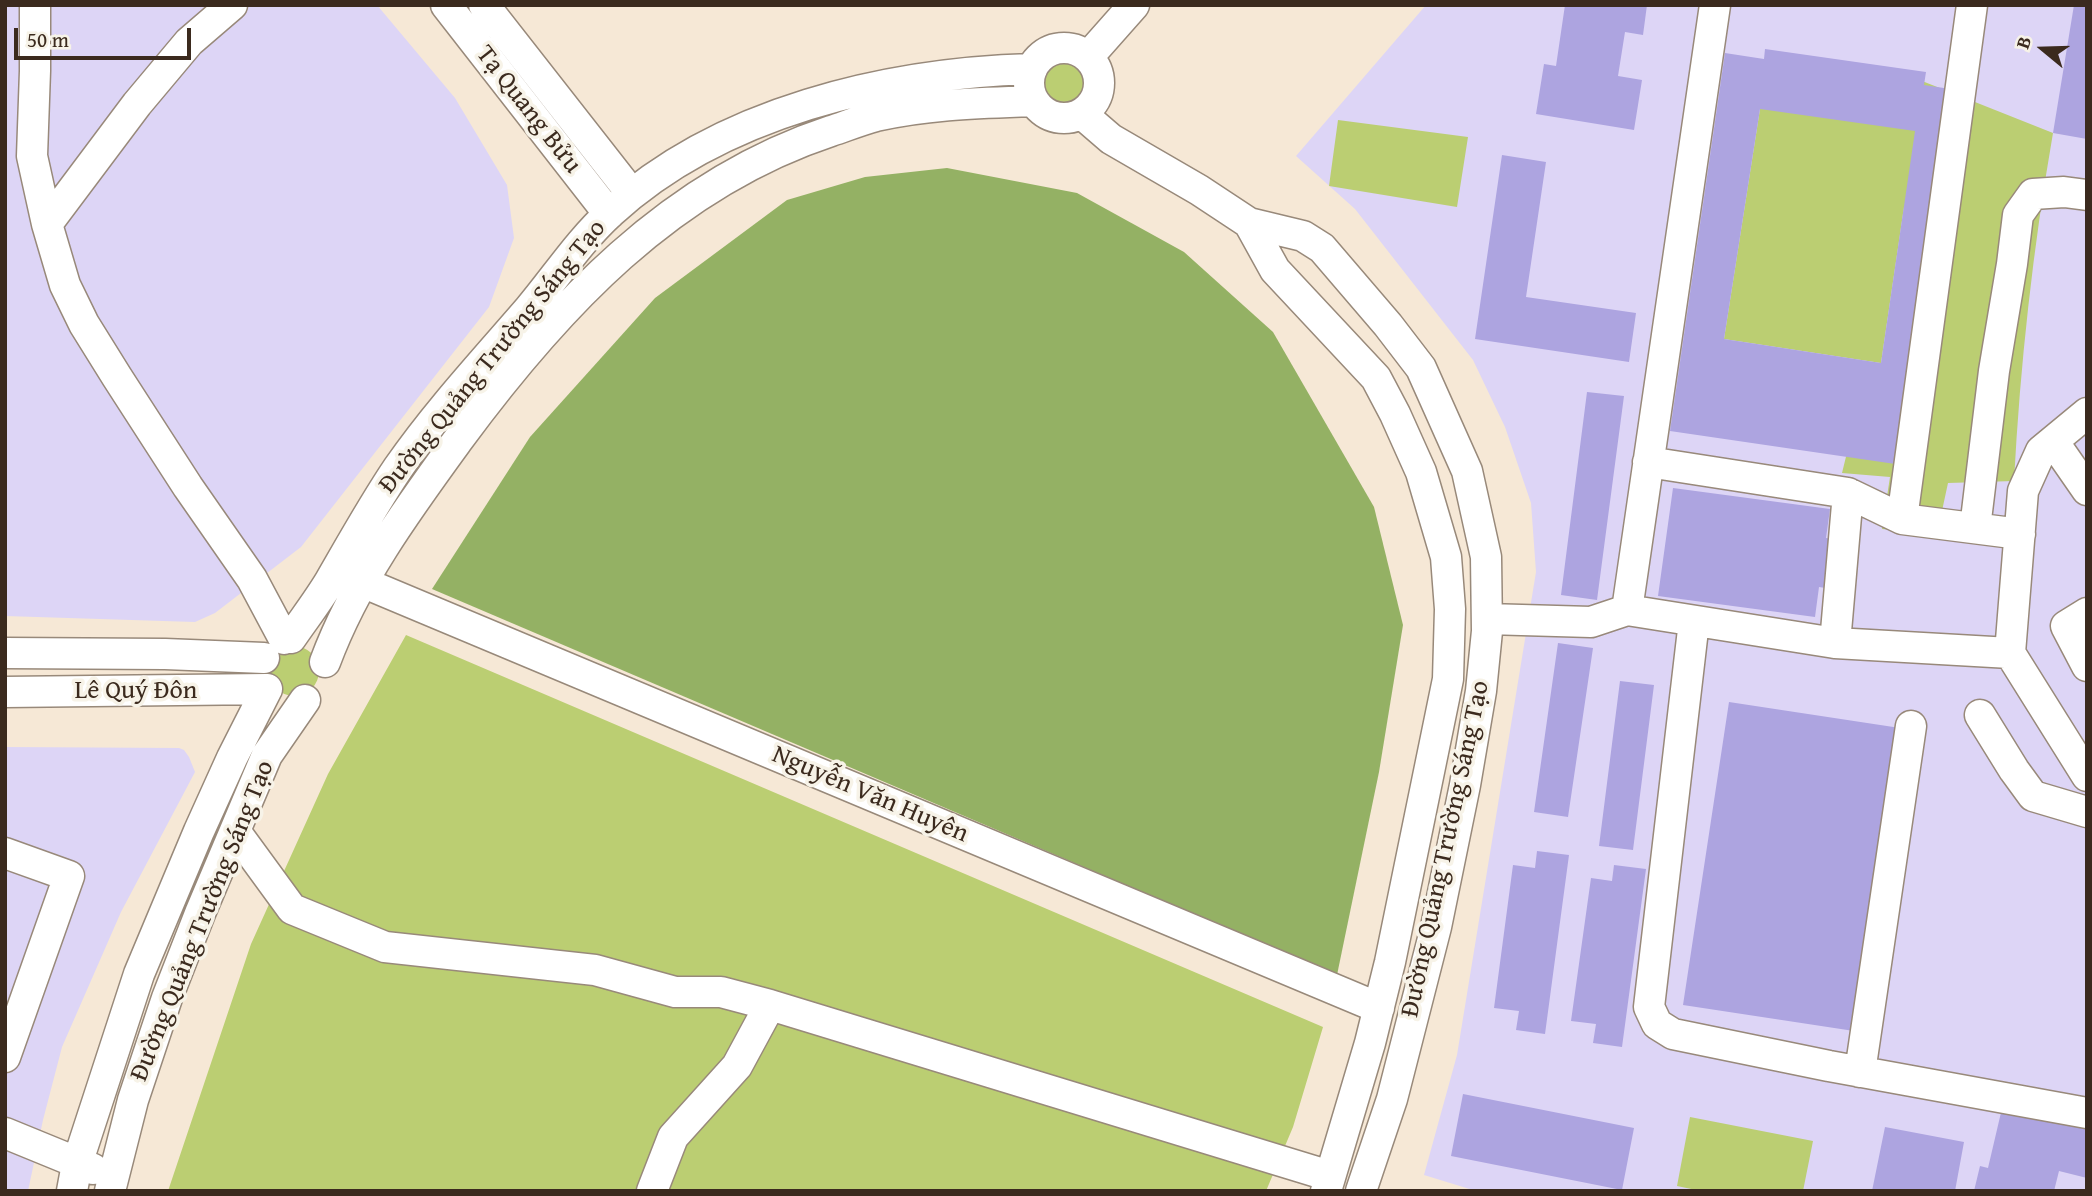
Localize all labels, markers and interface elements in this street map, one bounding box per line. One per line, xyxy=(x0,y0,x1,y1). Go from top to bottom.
scale bar xyxy=(18,14,194,58)
north arrow xyxy=(2008,14,2078,84)
text: 50 m xyxy=(27,24,69,55)
text: B xyxy=(2008,32,2038,52)
street label: Tạ Quang Bửu xyxy=(469,40,587,180)
street label: Đường Quảng Trường Sáng Tạo xyxy=(373,214,613,500)
street label: Lê Quý Đôn xyxy=(75,675,197,707)
street label: Đường Quảng Trường Sáng Tạo xyxy=(1395,678,1497,1020)
street label: Nguyễn Văn Huyên xyxy=(767,740,973,850)
street label: Đường Quảng Trường Sáng Tạo xyxy=(124,756,282,1086)

